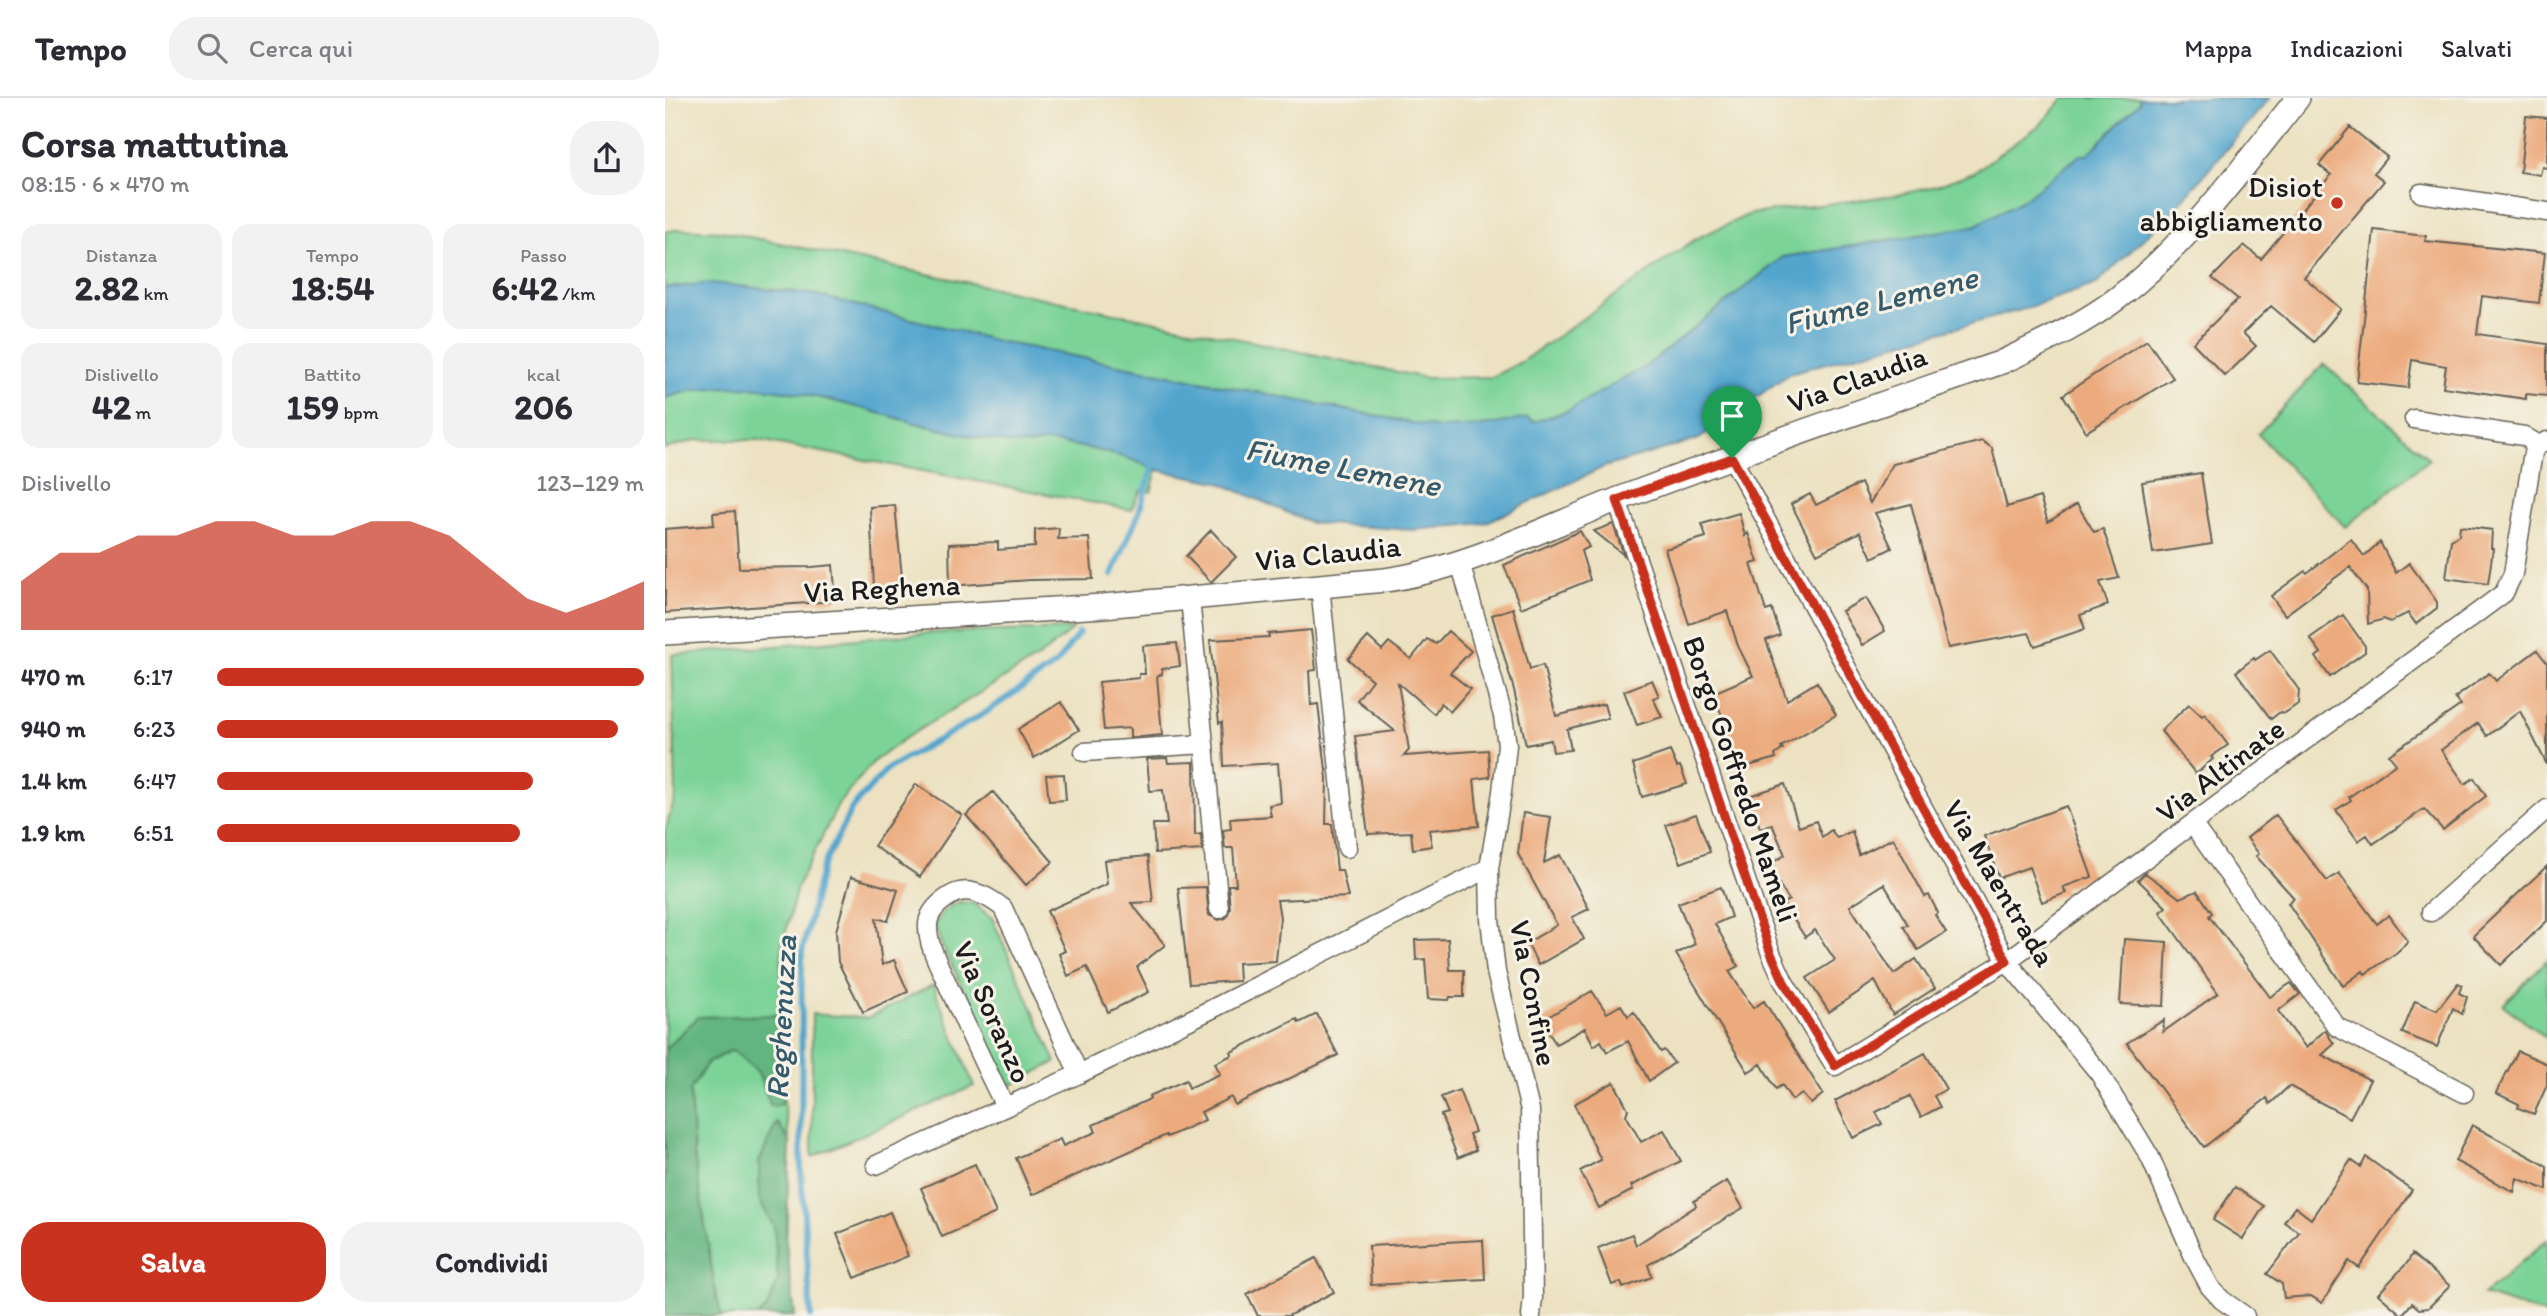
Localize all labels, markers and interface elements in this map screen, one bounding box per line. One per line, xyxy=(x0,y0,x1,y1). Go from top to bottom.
search box xyxy=(169,17,659,80)
text: Tempo xyxy=(35,29,127,68)
icon: search xyxy=(193,29,231,67)
text: Cerca qui xyxy=(249,32,353,64)
text: Mappa xyxy=(2184,34,2252,63)
text: Indicazioni xyxy=(2290,34,2403,63)
text: Salvati xyxy=(2441,34,2512,63)
text: Corsa mattutina xyxy=(21,121,288,167)
button: share xyxy=(570,121,644,195)
place label: Disiot abbigliamento xyxy=(2139,168,2323,239)
text: 08:15 · 6 × 470 m xyxy=(21,170,190,198)
marker: Disiot abbigliamento xyxy=(2329,195,2345,211)
text: Distanza xyxy=(86,244,157,267)
text: Tempo xyxy=(306,244,359,267)
text: Passo xyxy=(520,244,567,267)
water label: Fiume Lemene xyxy=(1781,257,1983,342)
text: 2.82 xyxy=(74,267,139,309)
text: 18:54 xyxy=(291,267,374,309)
text: 6:42 xyxy=(492,267,558,309)
text: km xyxy=(139,282,169,305)
text: /km xyxy=(558,282,595,305)
street label: Via Claudia xyxy=(1782,336,1932,421)
text: Dislivello xyxy=(84,363,159,386)
text: Battito xyxy=(304,363,361,386)
text: kcal xyxy=(527,363,560,386)
text: 42 xyxy=(92,386,131,428)
text: 159 xyxy=(286,386,339,428)
text: 206 xyxy=(514,386,573,428)
pin xyxy=(1702,386,1762,458)
icon: arrive xyxy=(1713,397,1751,435)
text: m xyxy=(131,401,151,424)
text: bpm xyxy=(339,401,379,424)
water label: Fiume Lemene xyxy=(1242,429,1445,505)
text: Dislivello xyxy=(21,469,111,497)
text: 123–129 m xyxy=(537,469,644,497)
street label: Via Claudia xyxy=(1253,527,1403,579)
street label: Via Reghena xyxy=(803,565,961,611)
street label: Borgo Goffredo Mameli xyxy=(1675,631,1807,927)
text: 470 m xyxy=(21,663,85,691)
text: 6:17 xyxy=(133,663,173,691)
street label: Via Altinate xyxy=(2148,710,2292,830)
text: 940 m xyxy=(21,715,86,743)
text: 6:23 xyxy=(133,715,175,743)
text: 1.4 km xyxy=(21,767,87,795)
text: 6:47 xyxy=(133,767,176,795)
street label: Via Maentrada xyxy=(1936,793,2064,973)
text: 1.9 km xyxy=(21,819,85,847)
text: 6:51 xyxy=(133,819,174,847)
street label: Via Confine xyxy=(1502,917,1566,1069)
water label: Reghenuzza xyxy=(758,934,804,1100)
street label: Via Soranzo xyxy=(945,935,1041,1089)
button: Salva xyxy=(21,1222,326,1302)
button: Condividi xyxy=(340,1222,644,1302)

